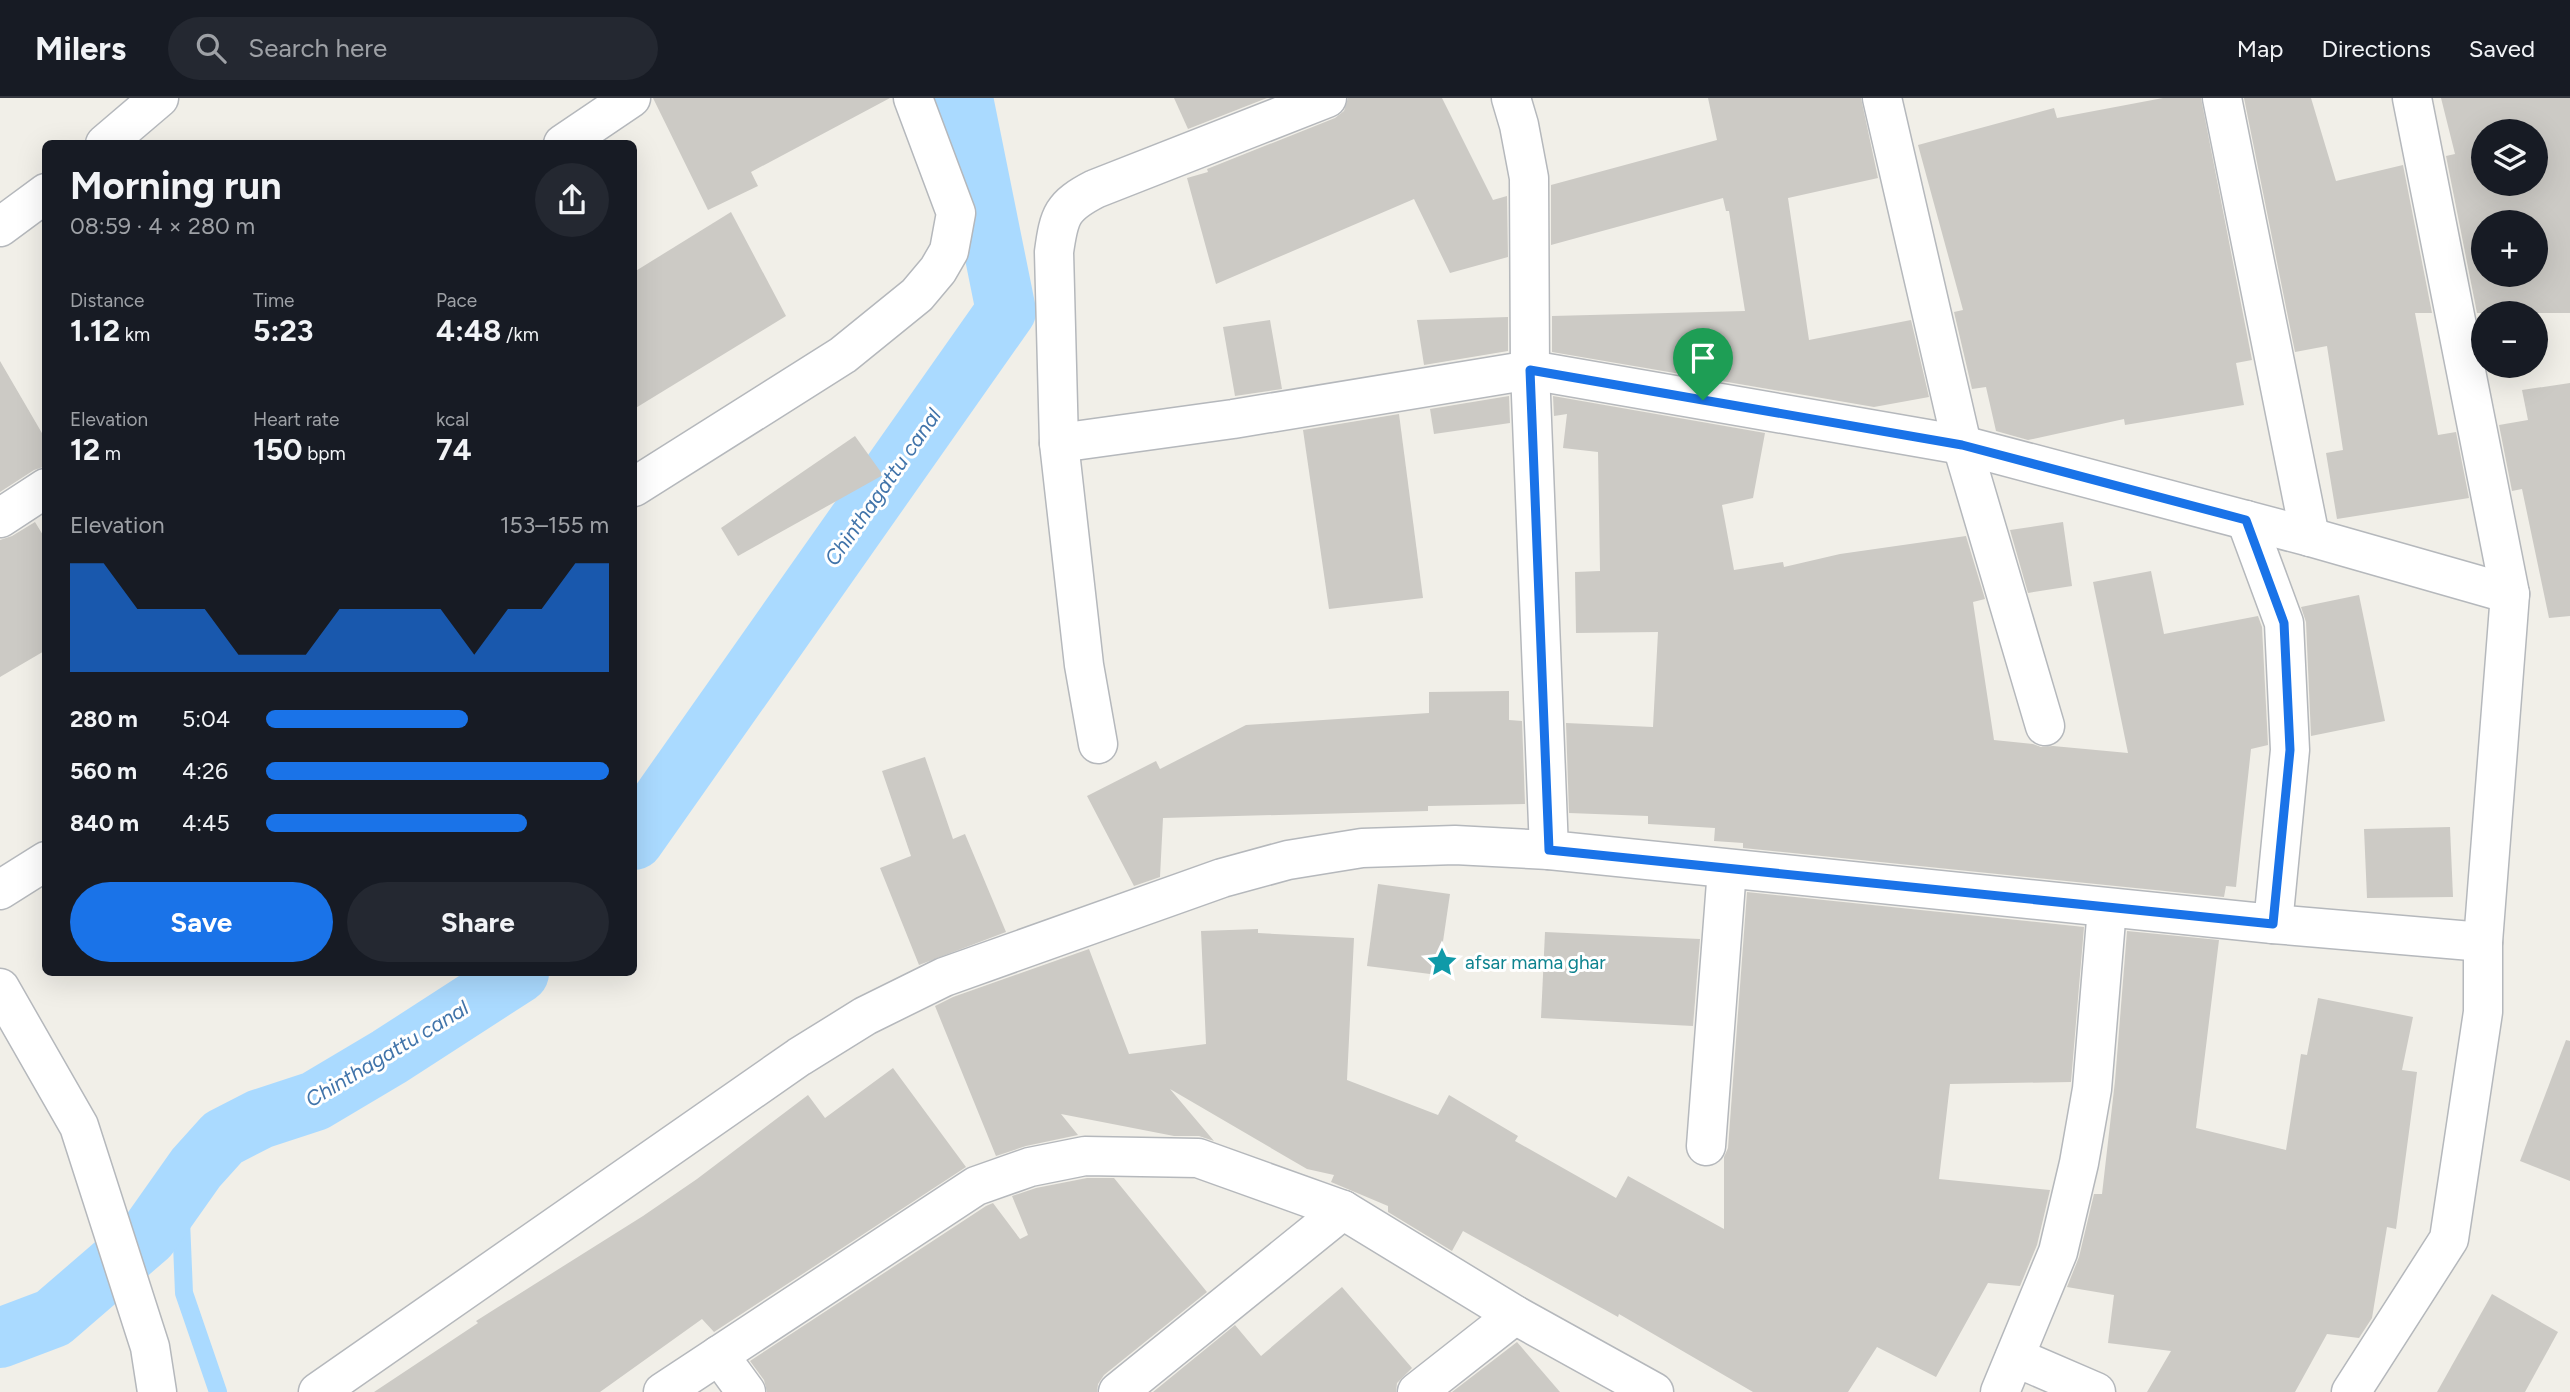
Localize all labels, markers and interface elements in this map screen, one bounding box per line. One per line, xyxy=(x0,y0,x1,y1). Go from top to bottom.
search box xyxy=(168,17,658,80)
text: Milers xyxy=(35,29,126,68)
icon: search xyxy=(192,29,230,67)
text: Search here xyxy=(248,32,387,64)
text: Map xyxy=(2237,34,2283,63)
text: Directions xyxy=(2321,34,2431,63)
text: Saved xyxy=(2469,34,2535,63)
map controls xyxy=(2471,119,2548,378)
button: layers xyxy=(2471,119,2548,196)
text: Morning run xyxy=(70,163,282,209)
button: share xyxy=(535,163,609,237)
button: + xyxy=(2471,210,2548,287)
text: 08:59 · 4 × 280 m xyxy=(70,212,255,240)
text: Distance xyxy=(70,289,144,312)
text: Time xyxy=(253,289,294,312)
text: Pace xyxy=(436,289,477,312)
button: − xyxy=(2471,301,2548,378)
text: 1.12 xyxy=(70,312,120,349)
text: 5:23 xyxy=(253,312,314,349)
text: 4:48 xyxy=(436,312,501,349)
text: km xyxy=(120,323,150,346)
text: /km xyxy=(501,323,539,346)
pin xyxy=(1673,328,1733,400)
icon: arrive xyxy=(1684,339,1722,377)
water label: Chinthagattu canal xyxy=(819,403,946,570)
text: Elevation xyxy=(70,408,148,431)
text: Heart rate xyxy=(253,408,339,431)
text: kcal xyxy=(436,408,469,431)
text: 12 xyxy=(70,431,100,468)
text: 150 xyxy=(253,431,303,468)
text: 74 xyxy=(436,431,472,468)
text: m xyxy=(100,442,121,465)
text: bpm xyxy=(303,442,346,465)
text: Elevation xyxy=(70,511,165,539)
text: 153–155 m xyxy=(500,511,609,539)
text: 280 m xyxy=(70,705,138,733)
text: 5:04 xyxy=(182,705,230,733)
text: 560 m xyxy=(70,757,137,785)
text: 4:26 xyxy=(182,757,228,785)
text: 840 m xyxy=(70,809,139,837)
text: 4:45 xyxy=(182,809,230,837)
button: Save xyxy=(70,882,333,962)
button: Share xyxy=(347,882,609,962)
place icon: afsar mama ghar xyxy=(1425,945,1459,979)
place label: afsar mama ghar xyxy=(1465,951,1606,974)
water label: Chinthagattu canal xyxy=(301,995,473,1112)

